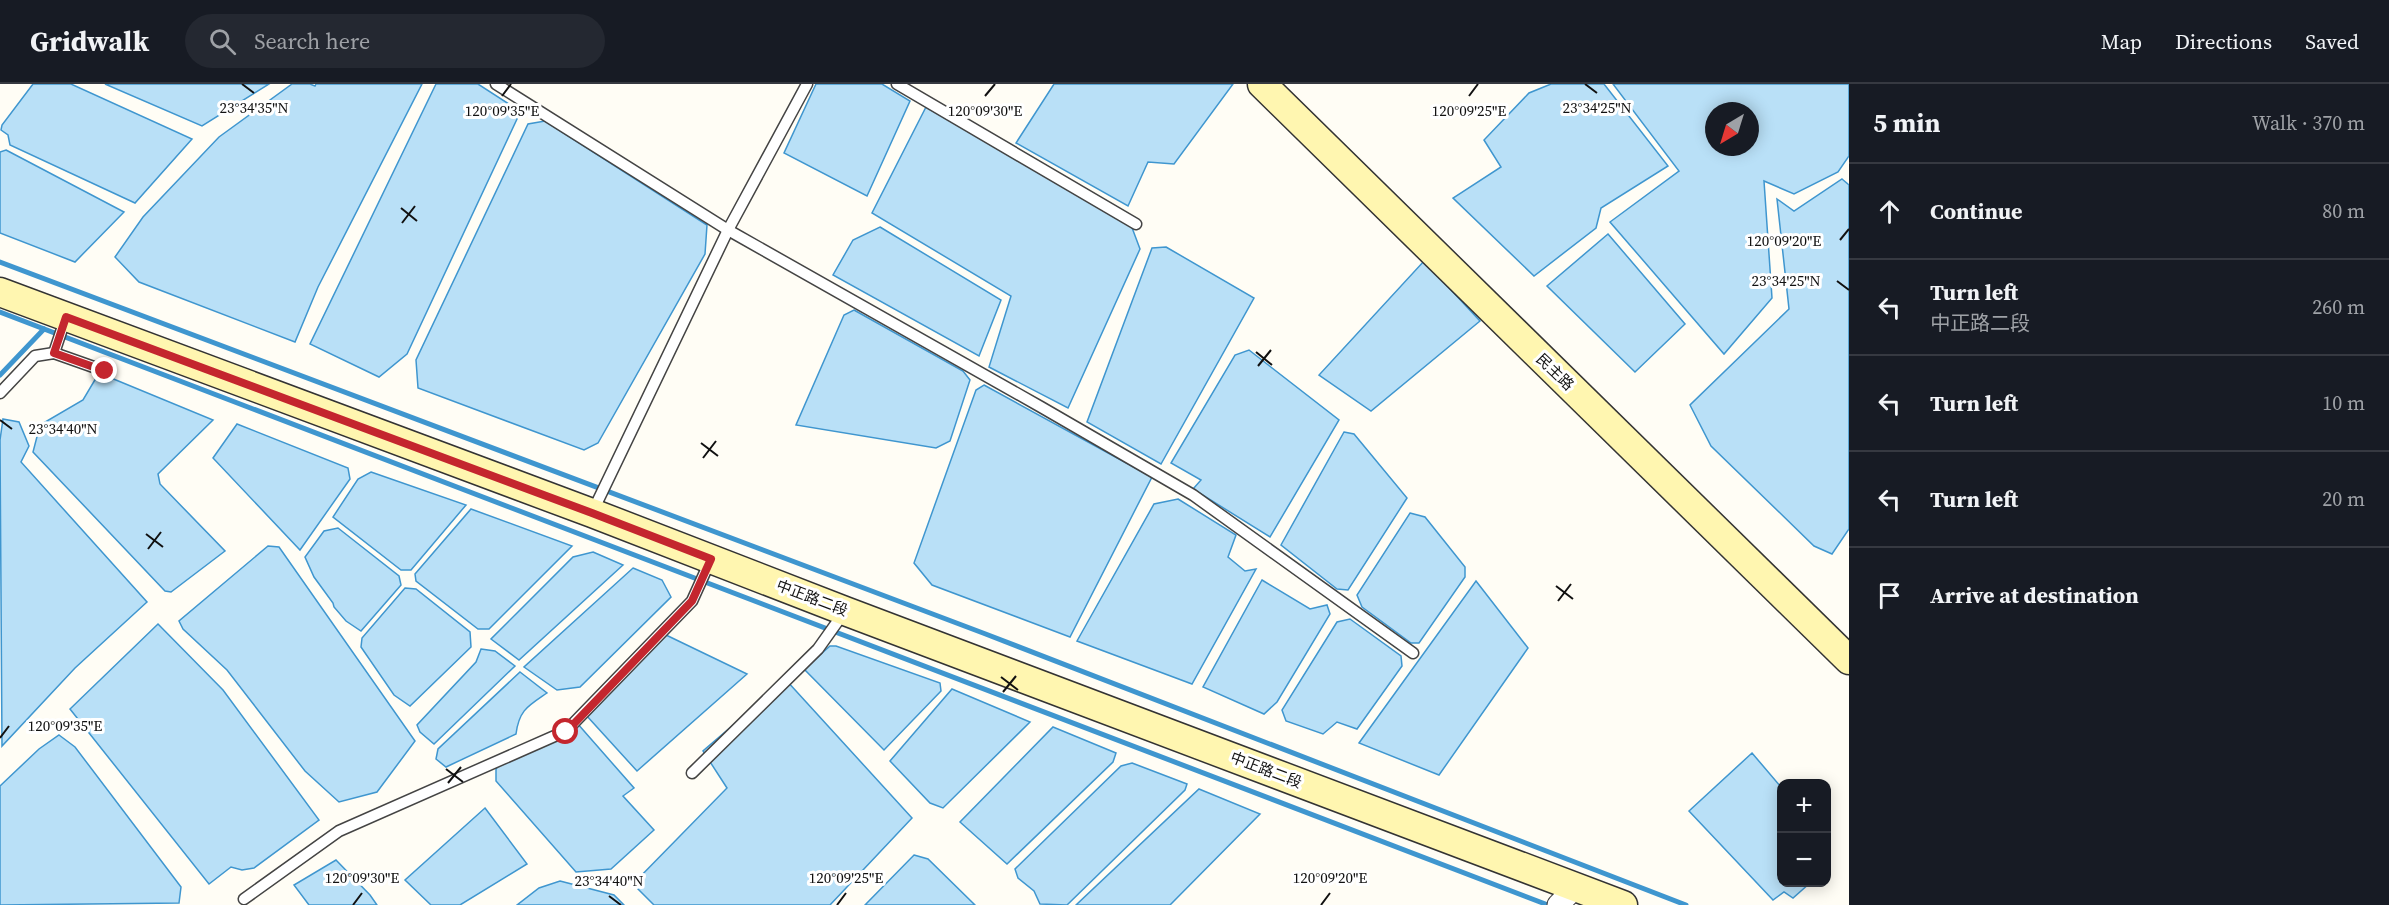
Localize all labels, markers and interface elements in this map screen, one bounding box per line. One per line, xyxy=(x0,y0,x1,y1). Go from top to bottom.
search box xyxy=(185,14,605,68)
text: Gridwalk xyxy=(30,22,149,60)
icon: search xyxy=(206,25,239,58)
text: Search here xyxy=(254,26,370,56)
text: Map xyxy=(2101,27,2142,56)
text: Directions xyxy=(2175,27,2272,56)
text: Saved xyxy=(2305,27,2359,56)
text: 23°34'35"N xyxy=(219,97,289,118)
text: 23°34'25"N xyxy=(1562,97,1632,118)
text: 120°09'35"E xyxy=(465,100,539,121)
text: 120°09'30"E xyxy=(948,100,1022,121)
text: 120°09'25"E xyxy=(1432,100,1506,121)
north arrow xyxy=(1705,102,1759,156)
text: 5 min xyxy=(1873,105,1940,141)
text: Walk · 370 m xyxy=(2252,109,2365,137)
icon: ahead xyxy=(1873,195,1906,228)
text: Continue xyxy=(1930,196,2023,226)
text: 80 m xyxy=(2322,197,2365,225)
text: 120°09'20"E xyxy=(1747,230,1821,251)
text: 23°34'25"N xyxy=(1751,270,1821,291)
text: Turn left xyxy=(1930,277,2018,307)
icon: left xyxy=(1873,291,1906,324)
text: 260 m xyxy=(2312,293,2365,321)
text: 中正路二段 xyxy=(1930,309,2030,337)
street label: 民主路 xyxy=(1532,348,1579,395)
route end xyxy=(91,357,117,383)
icon: left xyxy=(1873,387,1906,420)
text: Turn left xyxy=(1930,388,2018,418)
text: 10 m xyxy=(2322,389,2365,417)
text: 23°34'40"N xyxy=(28,418,98,439)
icon: left xyxy=(1873,483,1906,516)
text: Turn left xyxy=(1930,484,2018,514)
text: 20 m xyxy=(2322,485,2365,513)
street label: 中正路二段 xyxy=(773,574,851,621)
icon: arrive xyxy=(1873,579,1906,612)
text: Arrive at destination xyxy=(1930,580,2139,610)
text: 120°09'35"E xyxy=(28,715,102,736)
route start xyxy=(552,718,578,744)
street label: 中正路二段 xyxy=(1227,746,1305,793)
map controls xyxy=(1777,779,1831,887)
button: + xyxy=(1777,779,1831,833)
button: − xyxy=(1777,833,1831,887)
text: 120°09'30"E xyxy=(325,867,399,888)
text: 120°09'25"E xyxy=(809,867,883,888)
text: 120°09'20"E xyxy=(1293,867,1367,888)
text: 23°34'40"N xyxy=(574,870,644,891)

